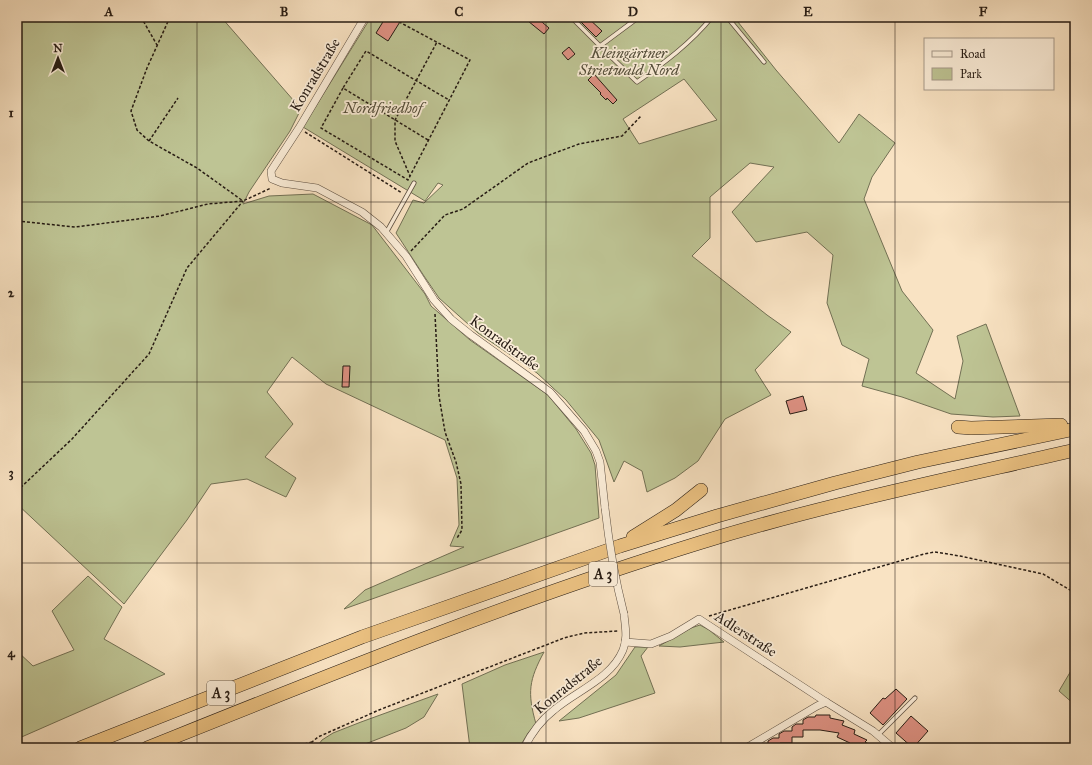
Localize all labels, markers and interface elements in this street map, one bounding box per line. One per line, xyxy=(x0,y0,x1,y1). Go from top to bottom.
text: A xyxy=(104,4,114,20)
text: B xyxy=(280,4,289,20)
text: C xyxy=(455,4,464,20)
text: D xyxy=(628,4,638,20)
text: E xyxy=(803,4,813,20)
text: F xyxy=(979,4,988,20)
street label: Konradstraße xyxy=(286,35,344,115)
north arrow xyxy=(38,38,78,78)
legend xyxy=(924,38,1054,90)
text: N xyxy=(53,42,63,55)
park label: Kleingärtner Strietwald Nord xyxy=(578,44,680,79)
text: Road xyxy=(960,47,986,61)
text: Park xyxy=(960,67,982,81)
park label: Nordfriedhof xyxy=(342,99,427,117)
text: 1 xyxy=(8,105,14,121)
text: 2 xyxy=(8,285,15,301)
street label: Konradstraße xyxy=(466,311,544,375)
text: 3 xyxy=(8,465,14,481)
road number: A 3 xyxy=(589,562,617,586)
street label: Adlerstraße xyxy=(711,607,780,661)
text: 4 xyxy=(7,645,15,661)
street label: Konradstraße xyxy=(530,652,606,718)
road number: A 3 xyxy=(207,681,235,705)

